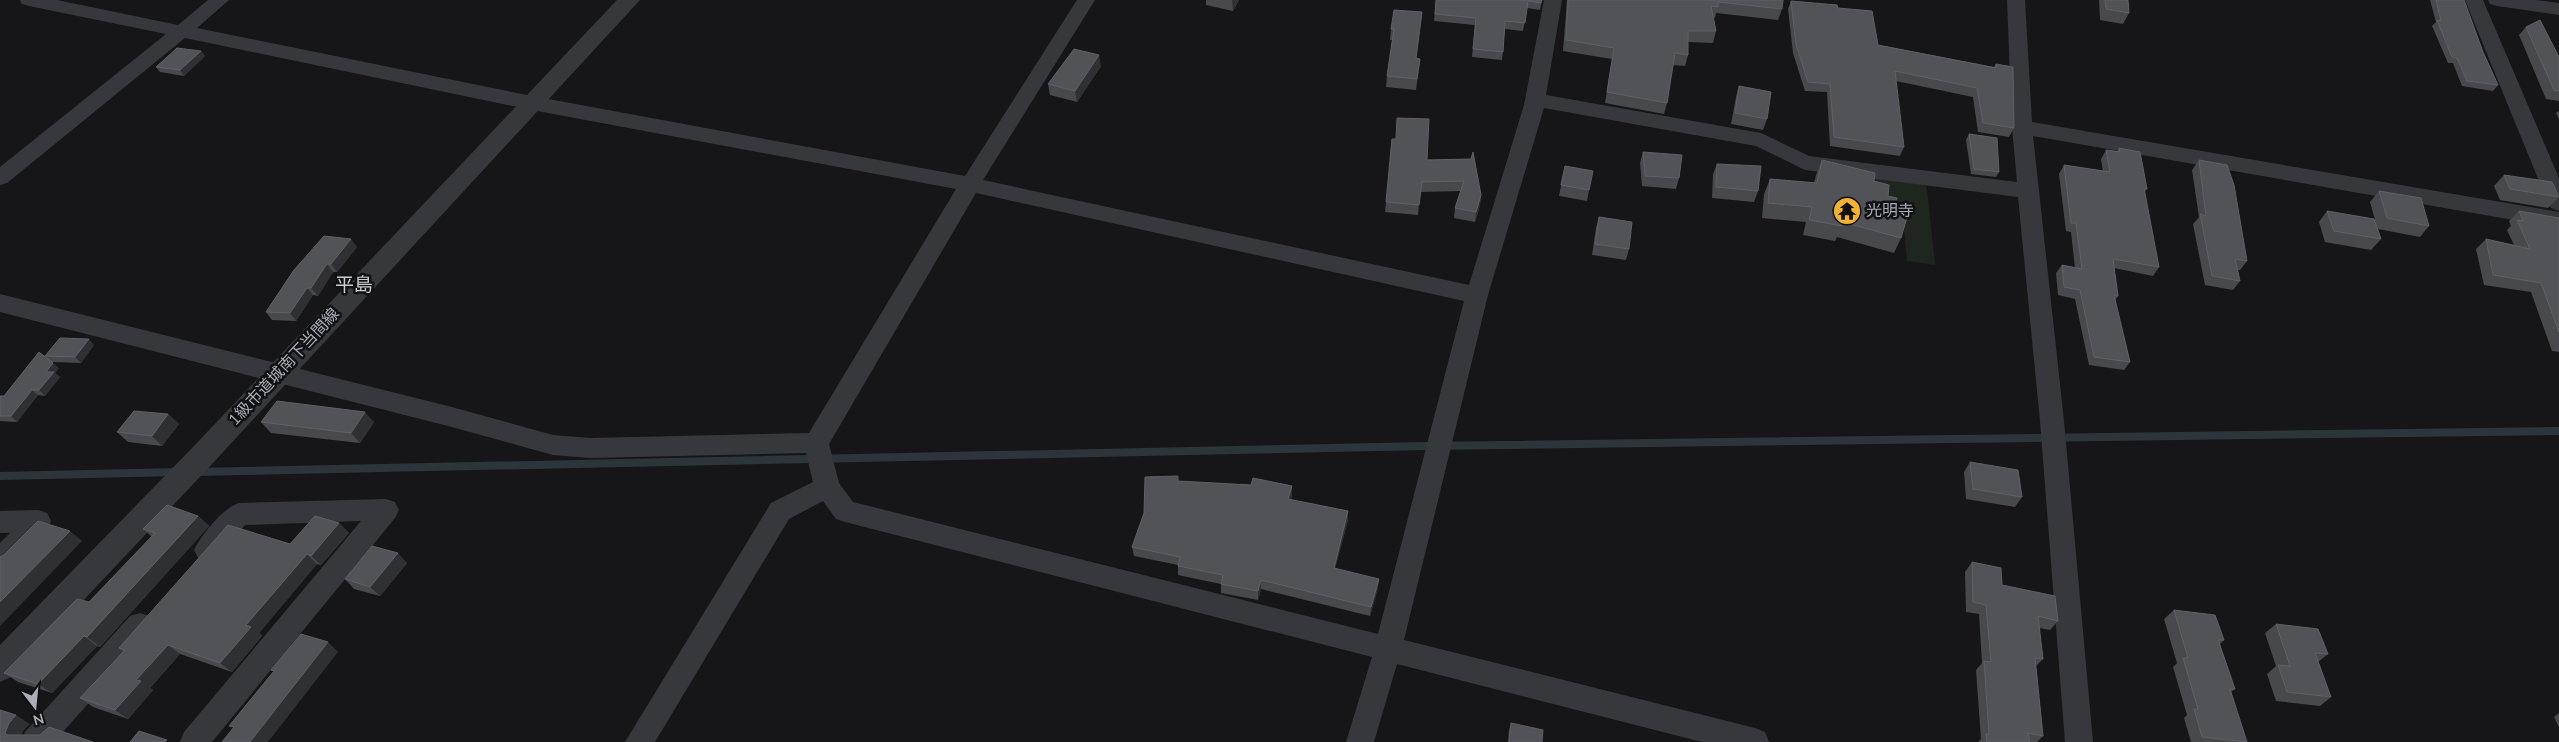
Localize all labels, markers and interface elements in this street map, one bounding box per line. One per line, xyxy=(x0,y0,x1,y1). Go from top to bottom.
temple icon: 光明寺 xyxy=(1832,196,1862,226)
place label: 光明寺 xyxy=(1866,200,1914,222)
district label: 平島 xyxy=(335,272,373,298)
street label: 1級市道城南下当間線 xyxy=(224,303,344,431)
north arrow xyxy=(10,682,60,732)
text: N xyxy=(31,708,46,730)

